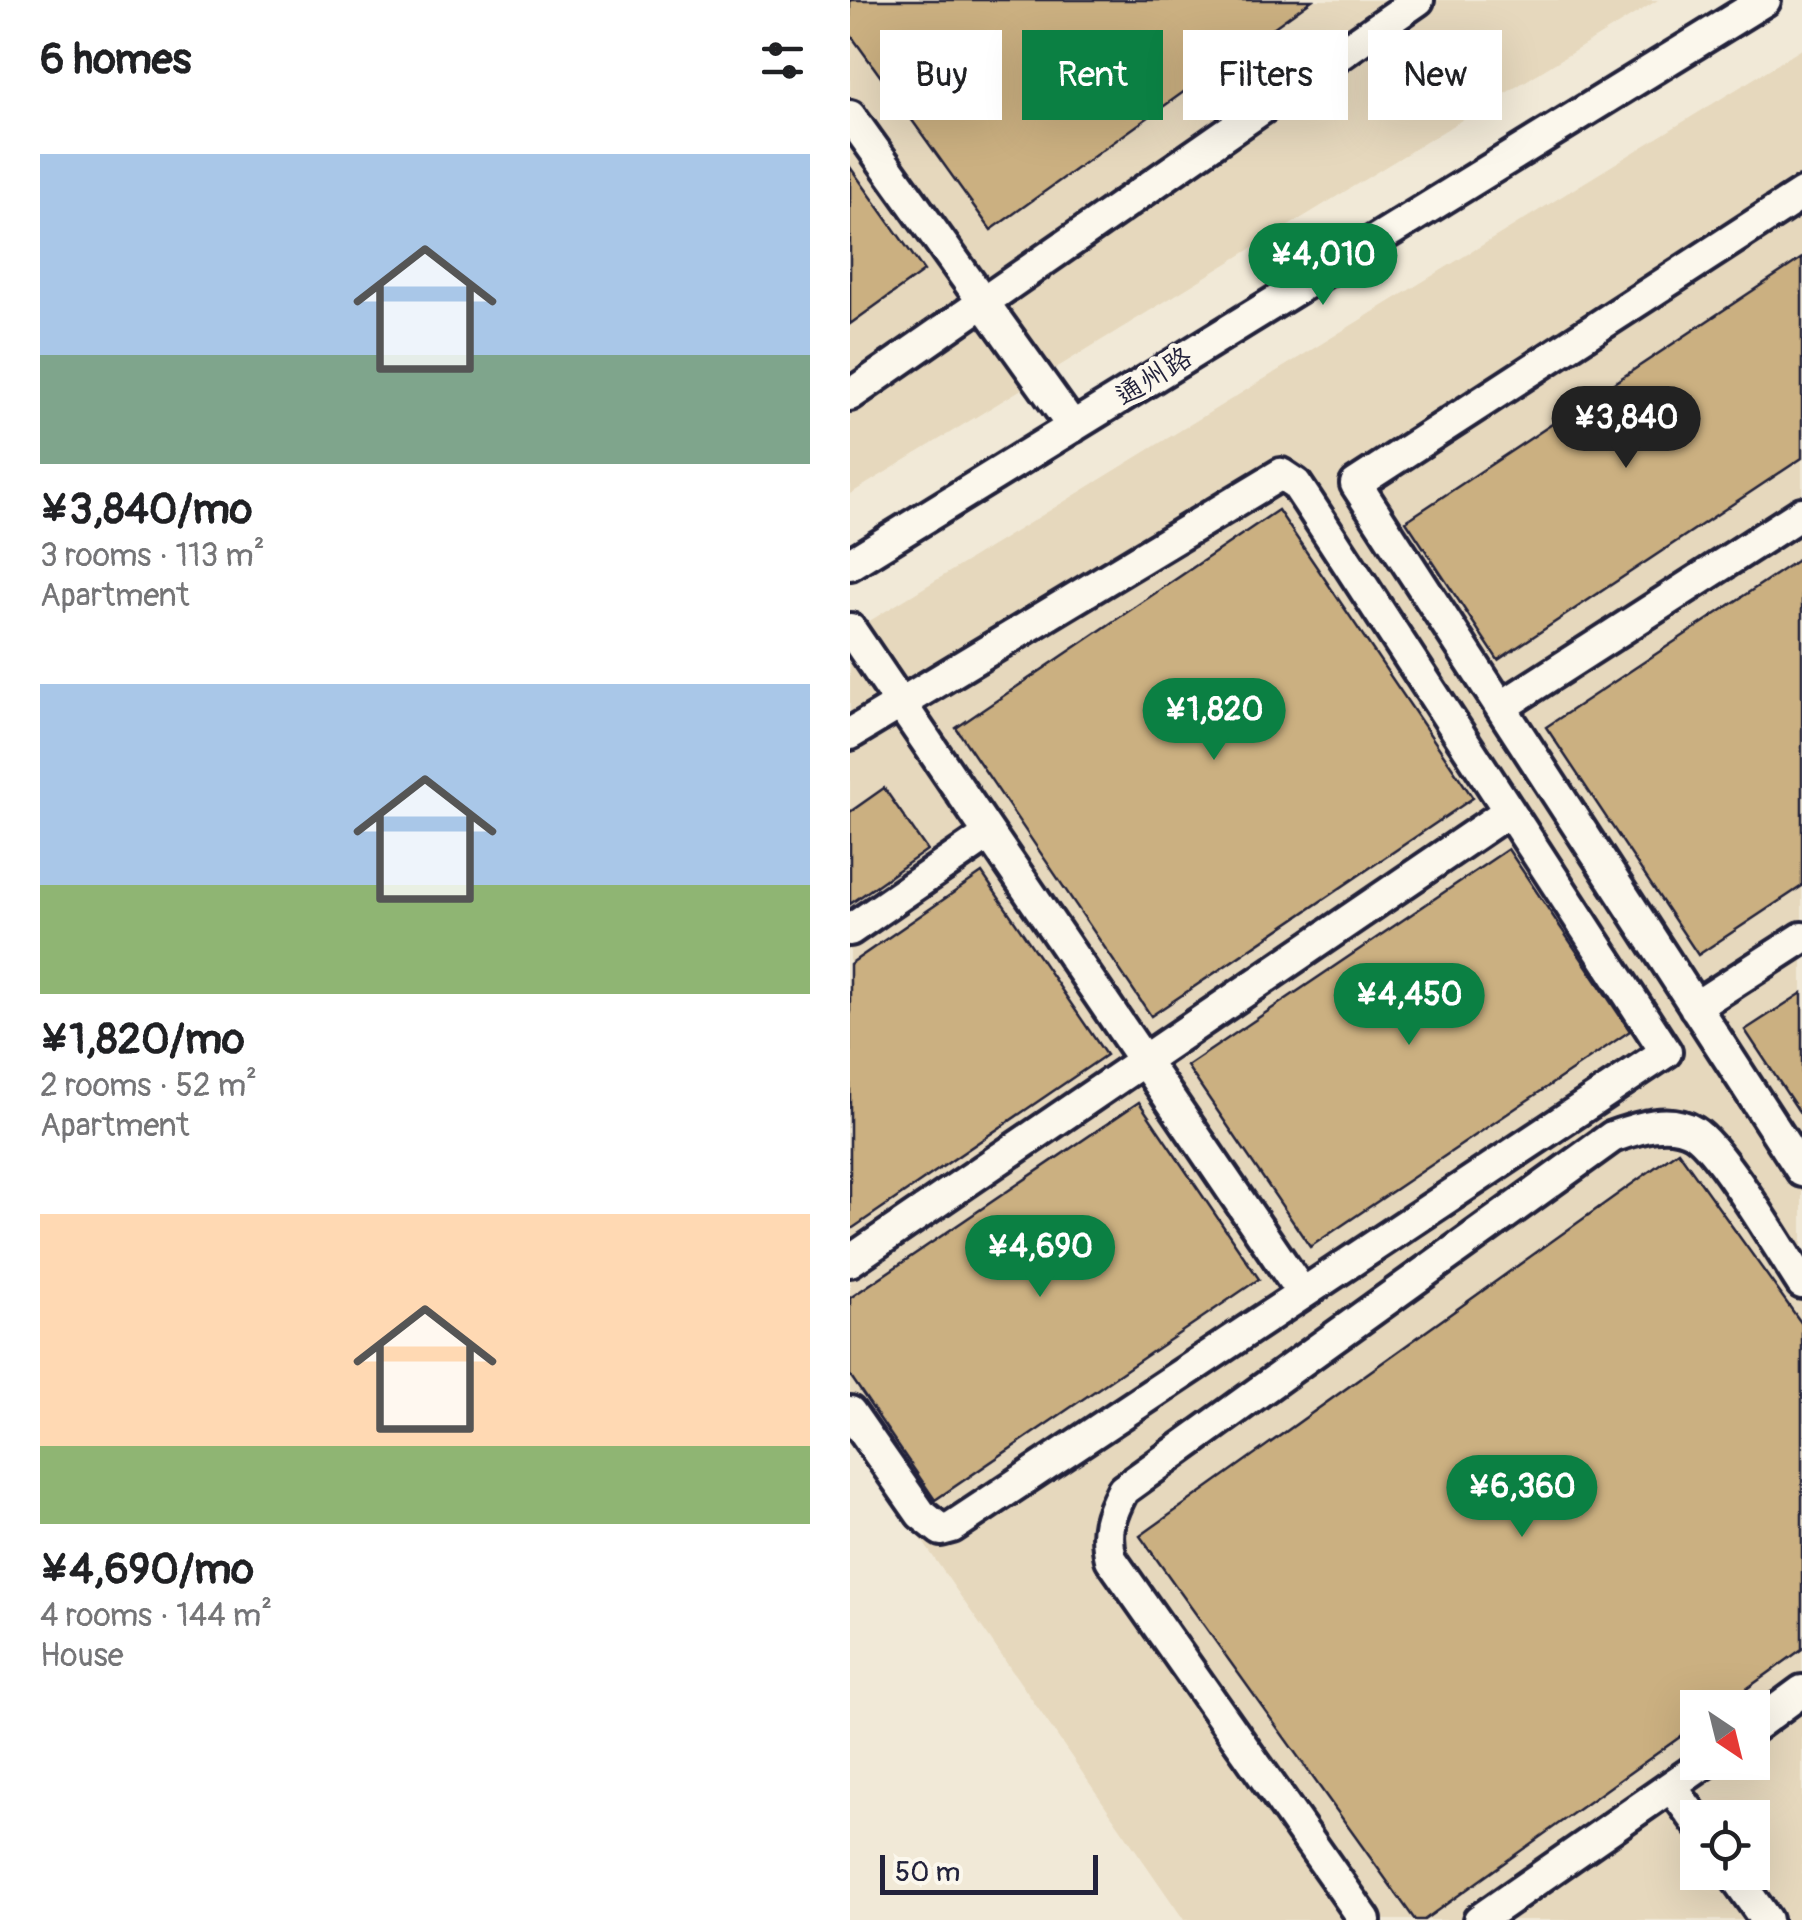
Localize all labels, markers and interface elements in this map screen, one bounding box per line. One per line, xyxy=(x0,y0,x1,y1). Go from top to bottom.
chip: Buy xyxy=(880,30,1002,120)
chip: Rent xyxy=(1022,30,1163,120)
chip: Filters xyxy=(1183,30,1348,120)
chip: New xyxy=(1368,30,1502,120)
icon: filters xyxy=(755,33,810,88)
text: 6 homes xyxy=(40,34,191,86)
icon: home xyxy=(335,219,515,399)
pin: ¥4,010 xyxy=(1242,223,1404,308)
text: ¥4,010 xyxy=(1270,235,1376,275)
street label: 通州路 xyxy=(1109,340,1199,414)
pin: ¥3,840 xyxy=(1545,386,1707,471)
text: ¥3,840 xyxy=(1574,398,1678,438)
text: ¥3,840/mo xyxy=(40,484,252,536)
text: 3 rooms · 113 m² xyxy=(40,536,265,576)
text: Apartment xyxy=(40,576,189,616)
pin: ¥1,820 xyxy=(1133,678,1295,763)
text: ¥1,820 xyxy=(1165,690,1263,730)
icon: home xyxy=(335,749,515,929)
pin: ¥4,450 xyxy=(1328,963,1490,1048)
text: ¥4,450 xyxy=(1356,975,1462,1015)
text: ¥1,820/mo xyxy=(40,1014,245,1066)
text: 2 rooms · 52 m² xyxy=(40,1066,257,1106)
text: Apartment xyxy=(40,1106,189,1146)
pin: ¥4,690 xyxy=(959,1215,1121,1300)
text: ¥4,690 xyxy=(987,1227,1093,1267)
icon: home xyxy=(335,1279,515,1459)
pin: ¥6,360 xyxy=(1441,1455,1603,1540)
text: ¥6,360 xyxy=(1468,1467,1576,1507)
text: ¥4,690/mo xyxy=(40,1544,254,1596)
text: 4 rooms · 144 m² xyxy=(40,1596,272,1636)
text: House xyxy=(40,1636,124,1676)
north arrow xyxy=(1680,1690,1770,1780)
map controls xyxy=(1680,1690,1770,1890)
button: locate xyxy=(1680,1800,1770,1890)
scale bar xyxy=(880,1850,1098,1894)
text: 50 m xyxy=(895,1855,960,1890)

